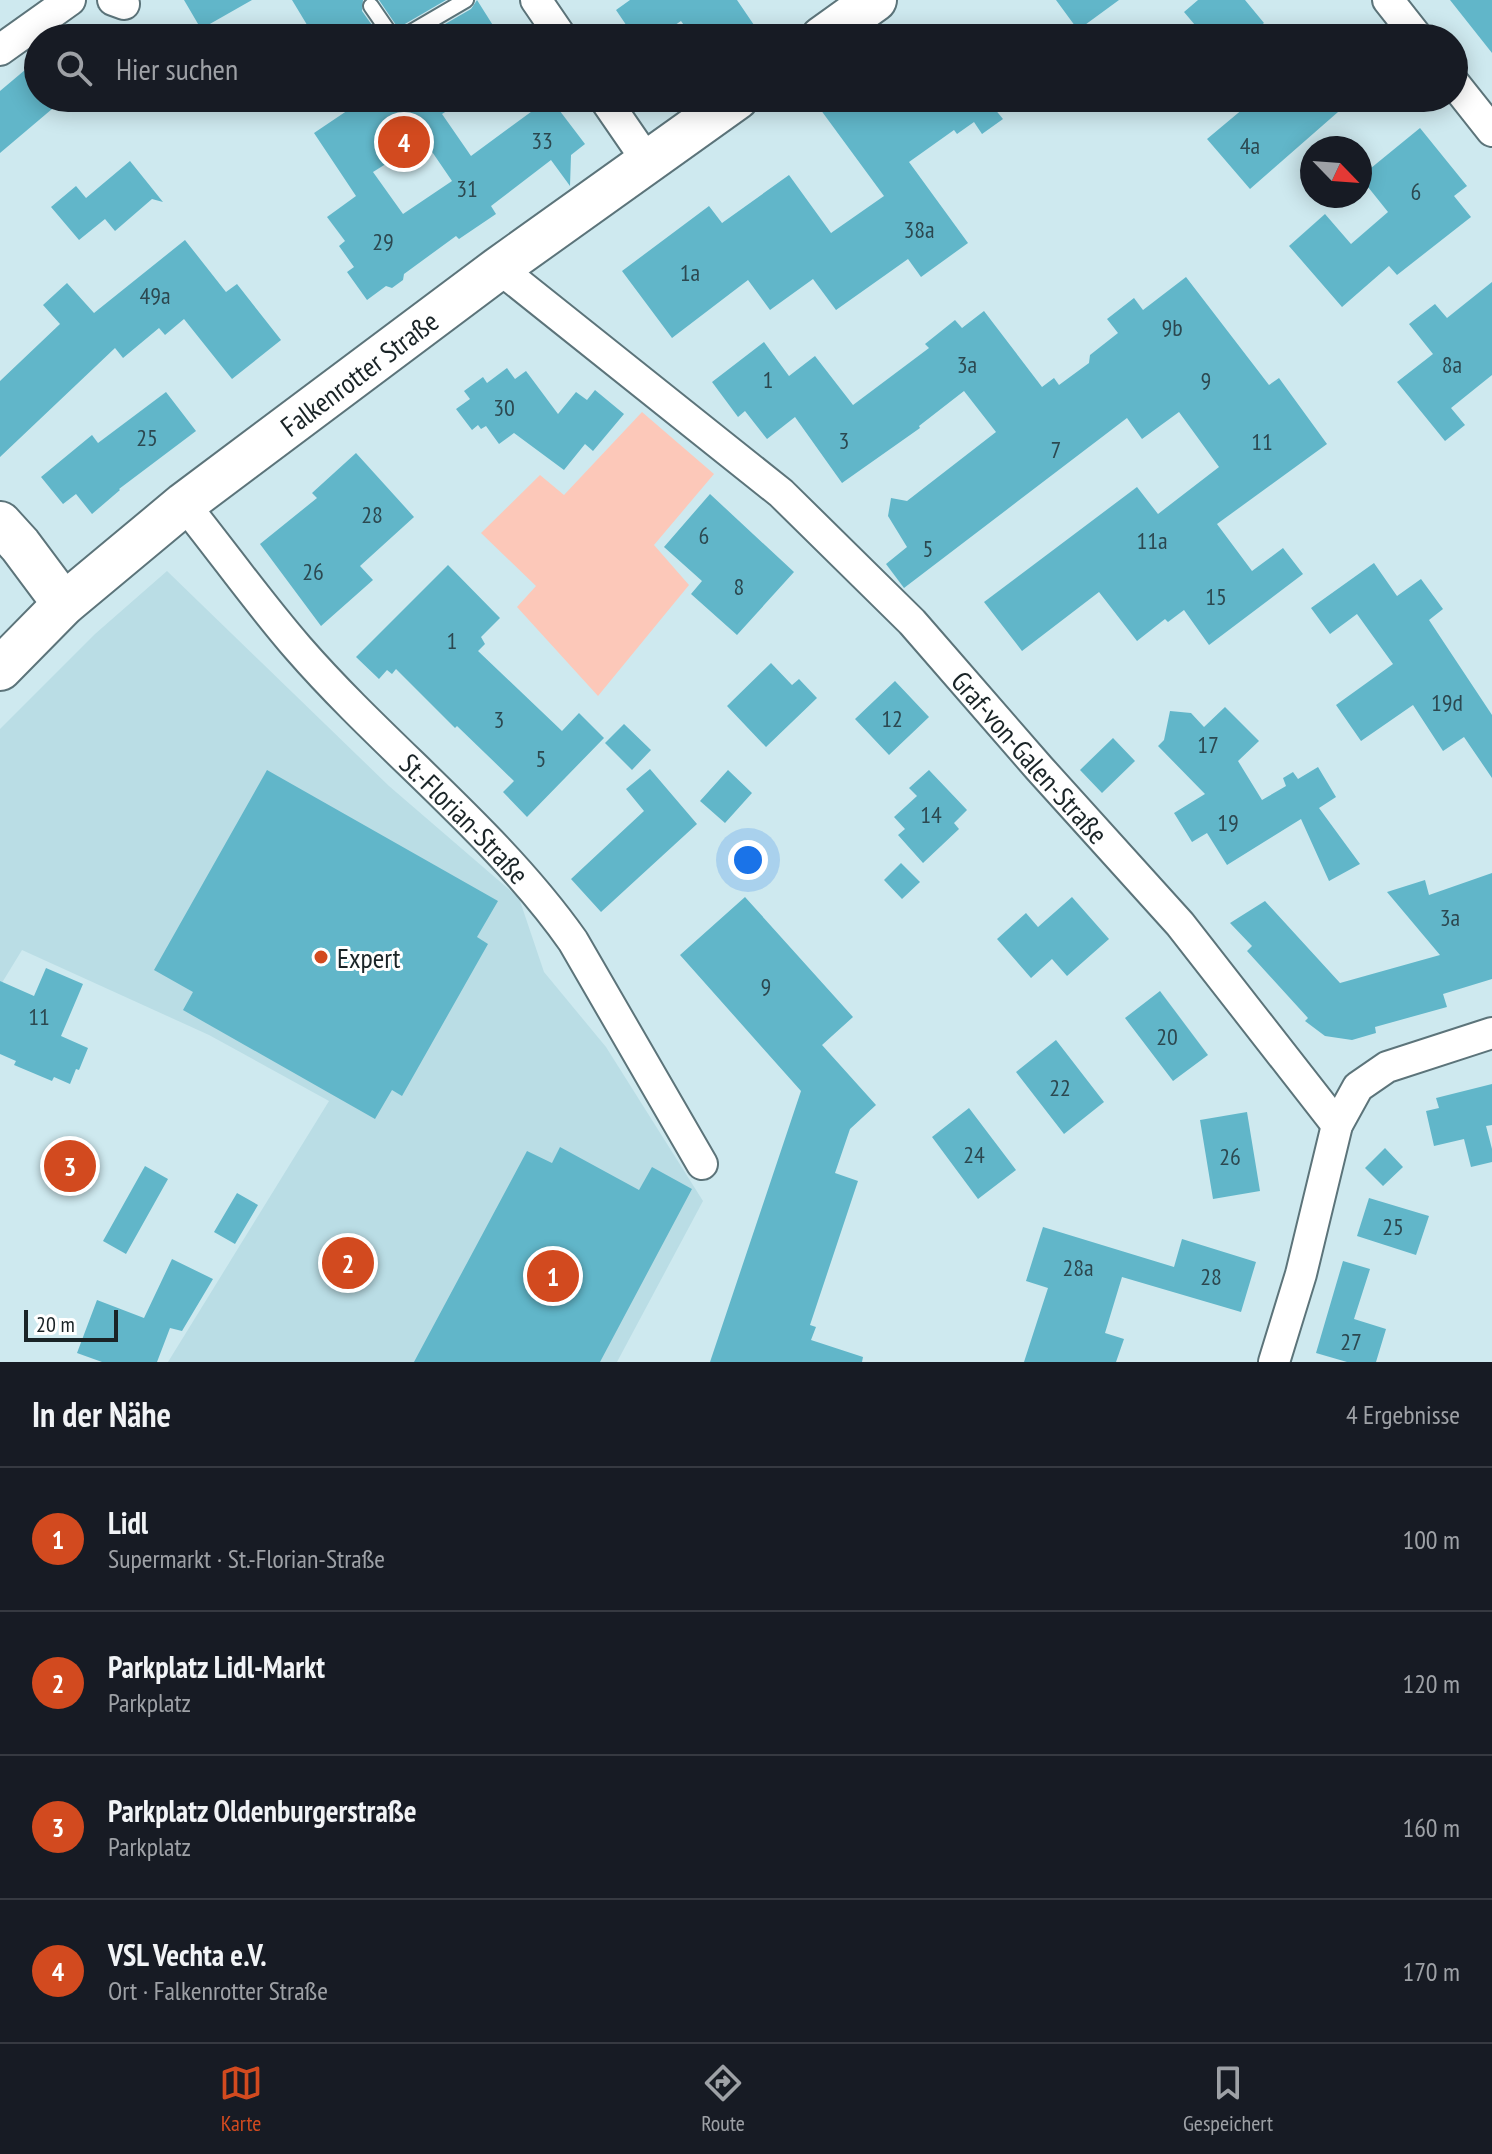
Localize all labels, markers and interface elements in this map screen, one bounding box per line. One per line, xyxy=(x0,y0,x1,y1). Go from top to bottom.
search box xyxy=(24,24,1468,112)
icon: search xyxy=(52,46,96,90)
text: Hier suchen xyxy=(116,49,238,88)
pin: 4 xyxy=(378,112,430,172)
house number: 33 xyxy=(531,125,553,156)
house number: 4a xyxy=(1240,130,1260,161)
north arrow xyxy=(1300,136,1372,208)
house number: 31 xyxy=(456,173,478,204)
house number: 6 xyxy=(1411,176,1421,207)
house number: 38a xyxy=(903,214,935,245)
house number: 29 xyxy=(372,226,394,257)
house number: 1a xyxy=(680,257,700,288)
house number: 49a xyxy=(139,280,171,311)
street label: Falkenrotter Straße xyxy=(273,302,445,444)
house number: 9b xyxy=(1161,312,1183,343)
house number: 3a xyxy=(957,349,977,380)
house number: 8a xyxy=(1442,349,1462,380)
house number: 1 xyxy=(763,364,773,395)
house number: 9 xyxy=(1201,365,1211,396)
house number: 30 xyxy=(493,392,515,423)
house number: 25 xyxy=(136,422,158,453)
house number: 3 xyxy=(839,425,849,456)
house number: 11 xyxy=(1251,426,1273,457)
house number: 7 xyxy=(1051,434,1061,465)
house number: 28 xyxy=(361,499,383,530)
house number: 6 xyxy=(699,520,709,551)
house number: 11a xyxy=(1136,525,1168,556)
house number: 5 xyxy=(923,533,933,564)
house number: 26 xyxy=(302,556,324,587)
house number: 8 xyxy=(734,571,744,602)
house number: 15 xyxy=(1205,581,1227,612)
house number: 1 xyxy=(447,625,457,656)
street label: Graf-von-Galen-Straße xyxy=(944,663,1117,851)
house number: 19d xyxy=(1431,687,1463,718)
house number: 12 xyxy=(881,703,903,734)
house number: 3 xyxy=(494,704,504,735)
house number: 17 xyxy=(1197,729,1219,760)
house number: 5 xyxy=(536,743,546,774)
street label: St.-Florian-Straße xyxy=(392,745,538,891)
house number: 14 xyxy=(920,799,942,830)
house number: 19 xyxy=(1217,807,1239,838)
your location xyxy=(728,840,768,880)
house number: 3a xyxy=(1440,902,1460,933)
place label: Expert xyxy=(337,939,401,976)
marker: Expert xyxy=(312,948,330,966)
house number: 9 xyxy=(761,971,771,1002)
house number: 11 xyxy=(28,1001,50,1032)
house number: 20 xyxy=(1156,1021,1178,1052)
house number: 22 xyxy=(1049,1072,1071,1103)
pin: 3 xyxy=(44,1136,96,1196)
house number: 24 xyxy=(963,1139,985,1170)
house number: 26 xyxy=(1219,1141,1241,1172)
house number: 25 xyxy=(1382,1211,1404,1242)
pin: 2 xyxy=(322,1233,374,1293)
pin: 1 xyxy=(527,1246,579,1306)
house number: 28a xyxy=(1062,1252,1094,1283)
house number: 28 xyxy=(1200,1261,1222,1292)
scale bar xyxy=(24,1306,118,1342)
text: 20 m xyxy=(36,1310,75,1338)
house number: 27 xyxy=(1340,1326,1362,1357)
text: In der Nähe xyxy=(32,1392,171,1436)
text: 4 Ergebnisse xyxy=(1346,1398,1460,1431)
text: Lidl xyxy=(108,1503,148,1542)
text: 1 xyxy=(52,1523,64,1556)
text: 100 m xyxy=(1402,1523,1460,1556)
text: Supermarkt · St.-Florian-Straße xyxy=(108,1542,385,1575)
text: Parkplatz Lidl-Markt xyxy=(108,1647,325,1686)
text: 2 xyxy=(52,1667,64,1700)
text: 120 m xyxy=(1402,1667,1460,1700)
text: Parkplatz xyxy=(108,1686,191,1719)
text: Parkplatz Oldenburgerstraße xyxy=(108,1791,417,1830)
text: 3 xyxy=(52,1811,64,1844)
text: 160 m xyxy=(1402,1811,1460,1844)
text: Parkplatz xyxy=(108,1830,191,1863)
text: VSL Vechta e.V. xyxy=(108,1935,267,1974)
text: 4 xyxy=(52,1955,64,1988)
text: 170 m xyxy=(1402,1955,1460,1988)
text: Ort · Falkenrotter Straße xyxy=(108,1974,328,2007)
tab: Karte xyxy=(219,2061,263,2137)
tab: Route xyxy=(701,2061,745,2137)
tab: Gespeichert xyxy=(1183,2061,1273,2137)

